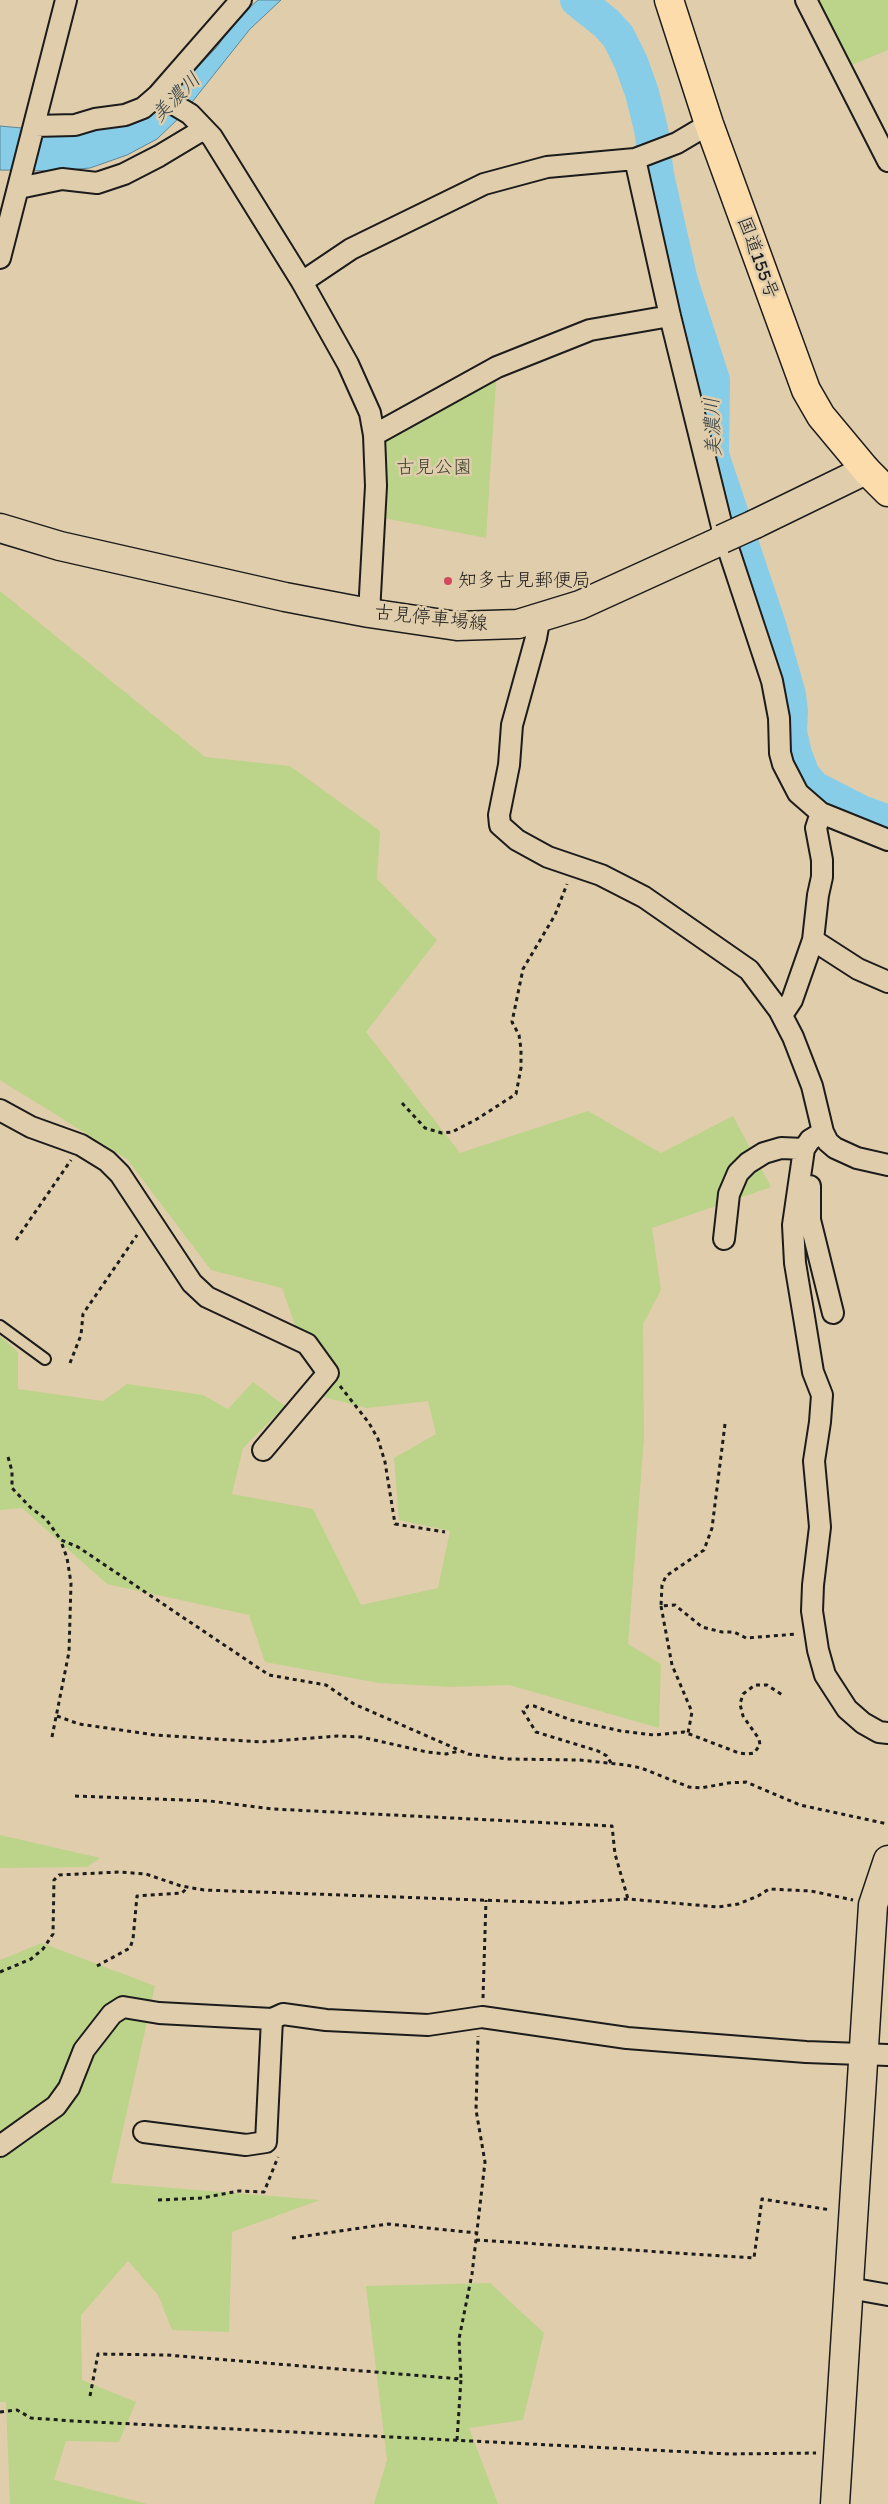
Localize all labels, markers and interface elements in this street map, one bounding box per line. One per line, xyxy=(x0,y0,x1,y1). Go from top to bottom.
water label: 美濃川 xyxy=(147,68,207,128)
street label: 国道155号 xyxy=(732,214,782,302)
water label: 美濃川 xyxy=(701,397,727,457)
park label: 古見公園 xyxy=(396,457,472,479)
place label: 知多古見郵便局 xyxy=(458,570,591,592)
marker: 知多古見郵便局 xyxy=(442,575,454,587)
street label: 古見停車場線 xyxy=(373,602,489,636)

